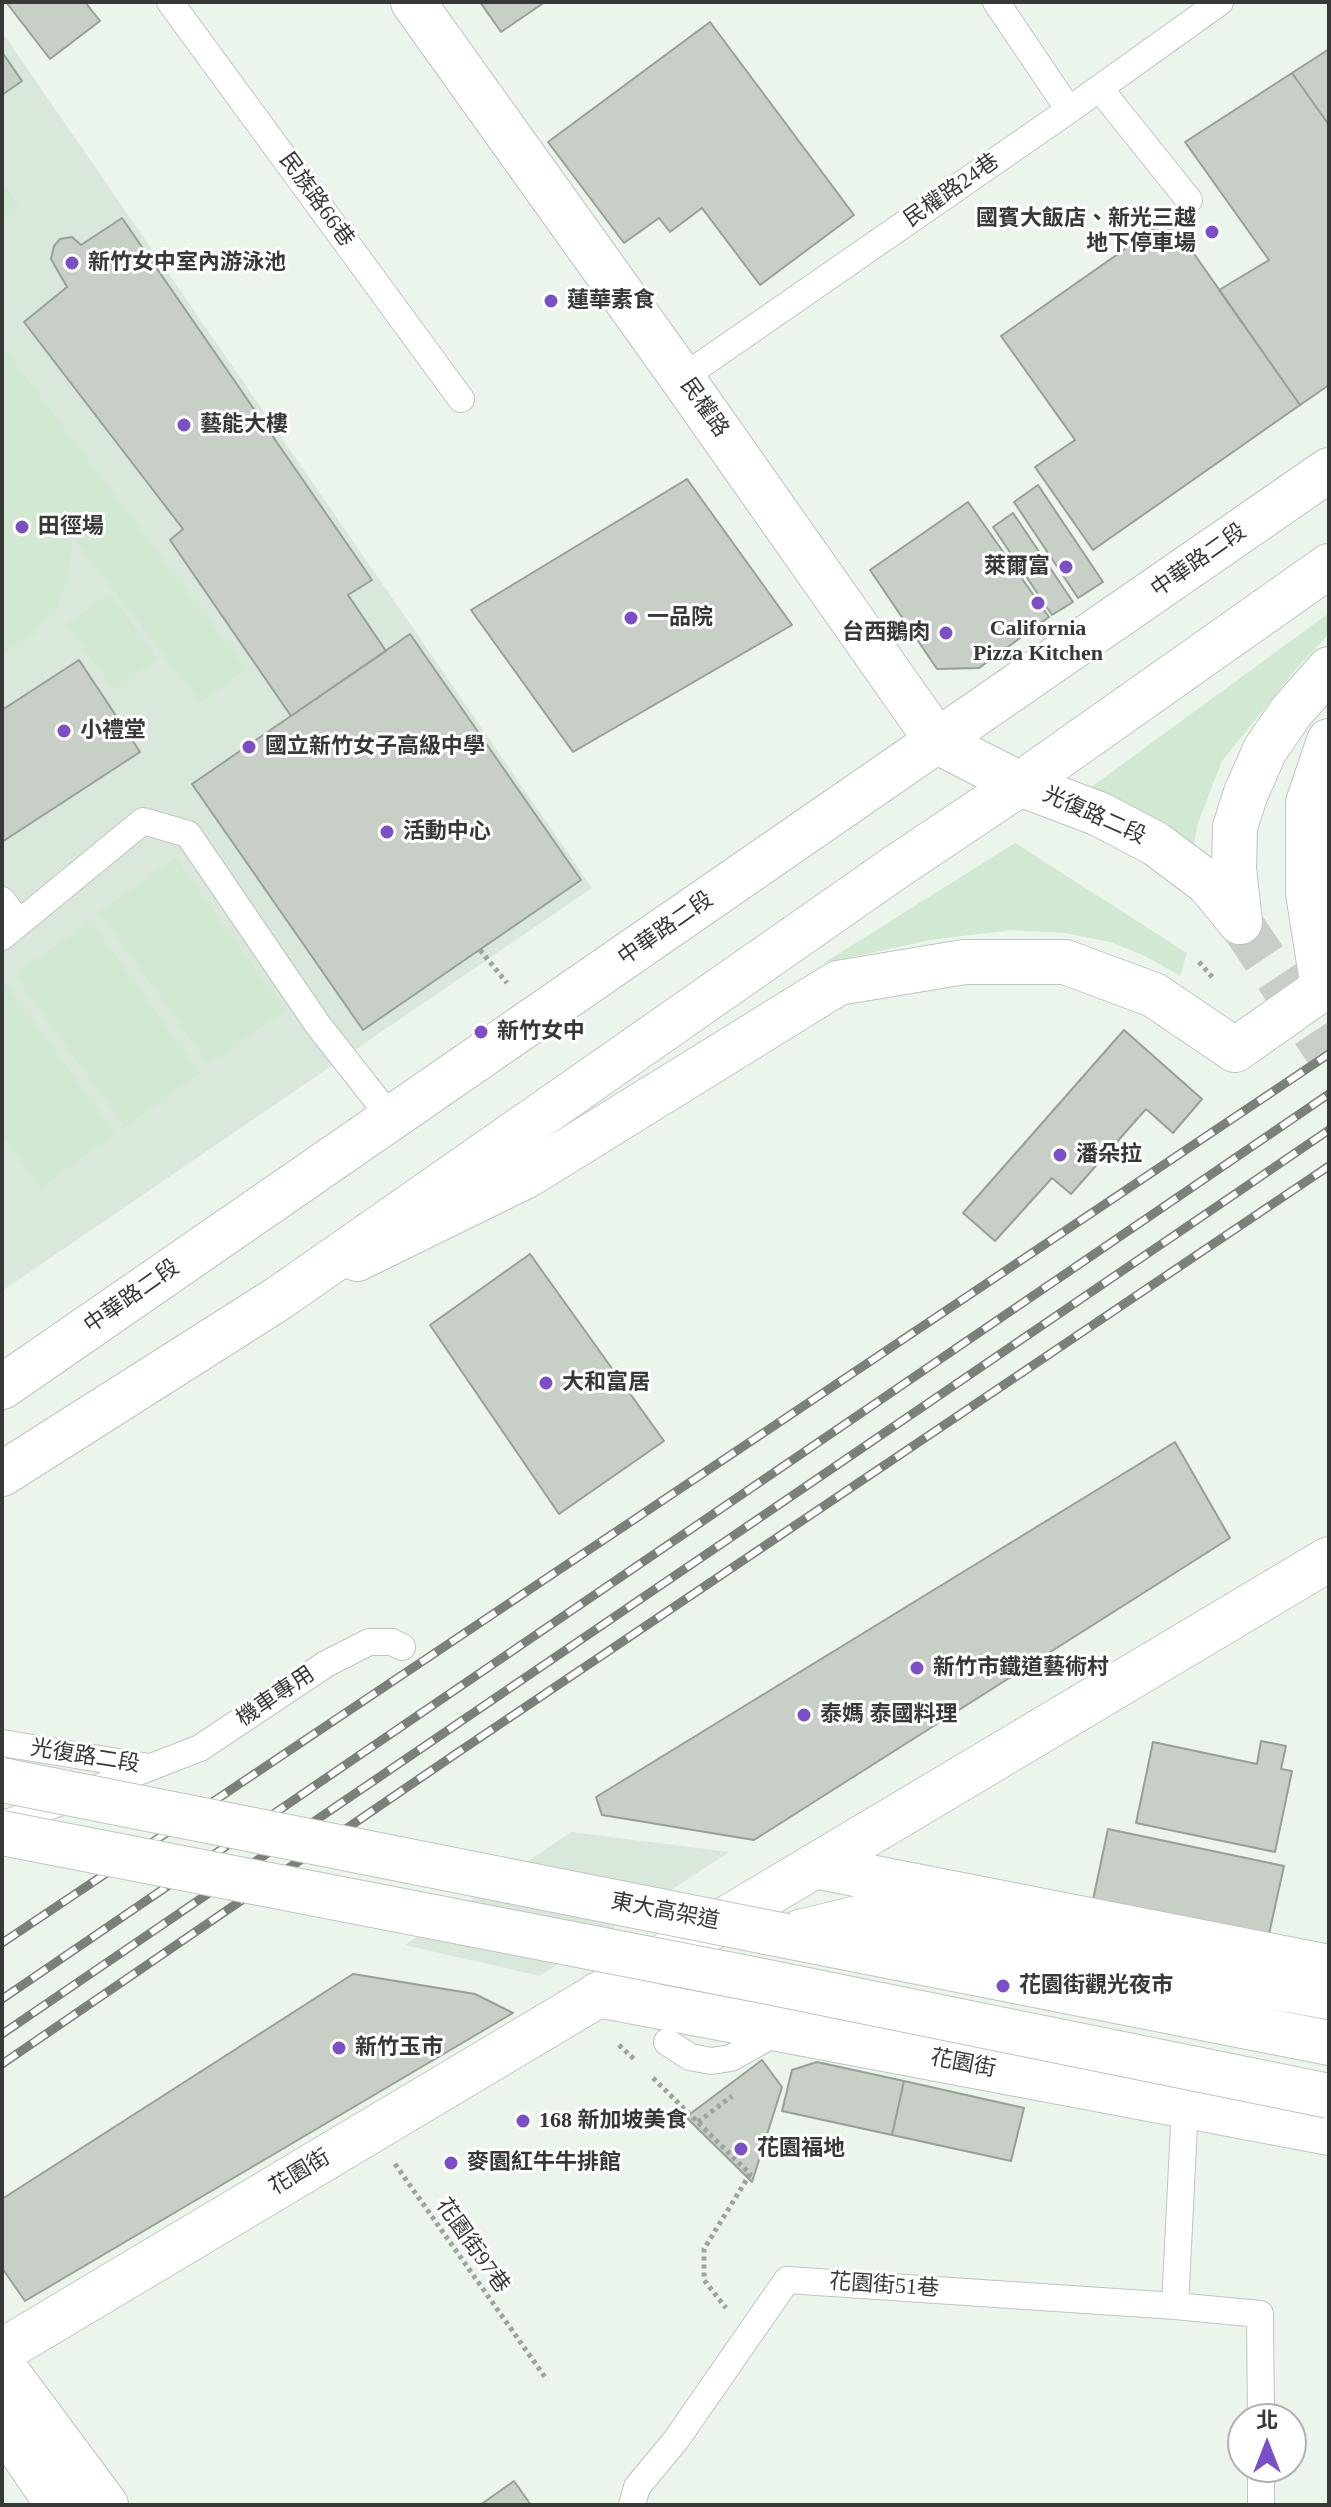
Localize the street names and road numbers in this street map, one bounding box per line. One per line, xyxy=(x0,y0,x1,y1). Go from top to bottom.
street label: 民族路66巷 xyxy=(273,148,359,252)
street label: 民權路24巷 xyxy=(899,149,1005,233)
street label: 民權路 xyxy=(674,373,734,443)
street label: 中華路二段 xyxy=(1146,519,1252,603)
street label: 光復路二段 xyxy=(1038,782,1150,850)
street label: 中華路二段 xyxy=(613,887,719,971)
street label: 中華路二段 xyxy=(79,1255,185,1339)
street label: 機車專用 xyxy=(232,1661,320,1733)
street label: 光復路二段 xyxy=(29,1735,141,1779)
street label: 東大高架道 xyxy=(608,1889,722,1935)
street label: 花園街 xyxy=(928,2045,998,2083)
street label: 花園街 xyxy=(265,2145,335,2201)
street label: 花園街97巷 xyxy=(430,2193,514,2299)
street label: 花園街51巷 xyxy=(828,2269,940,2303)

